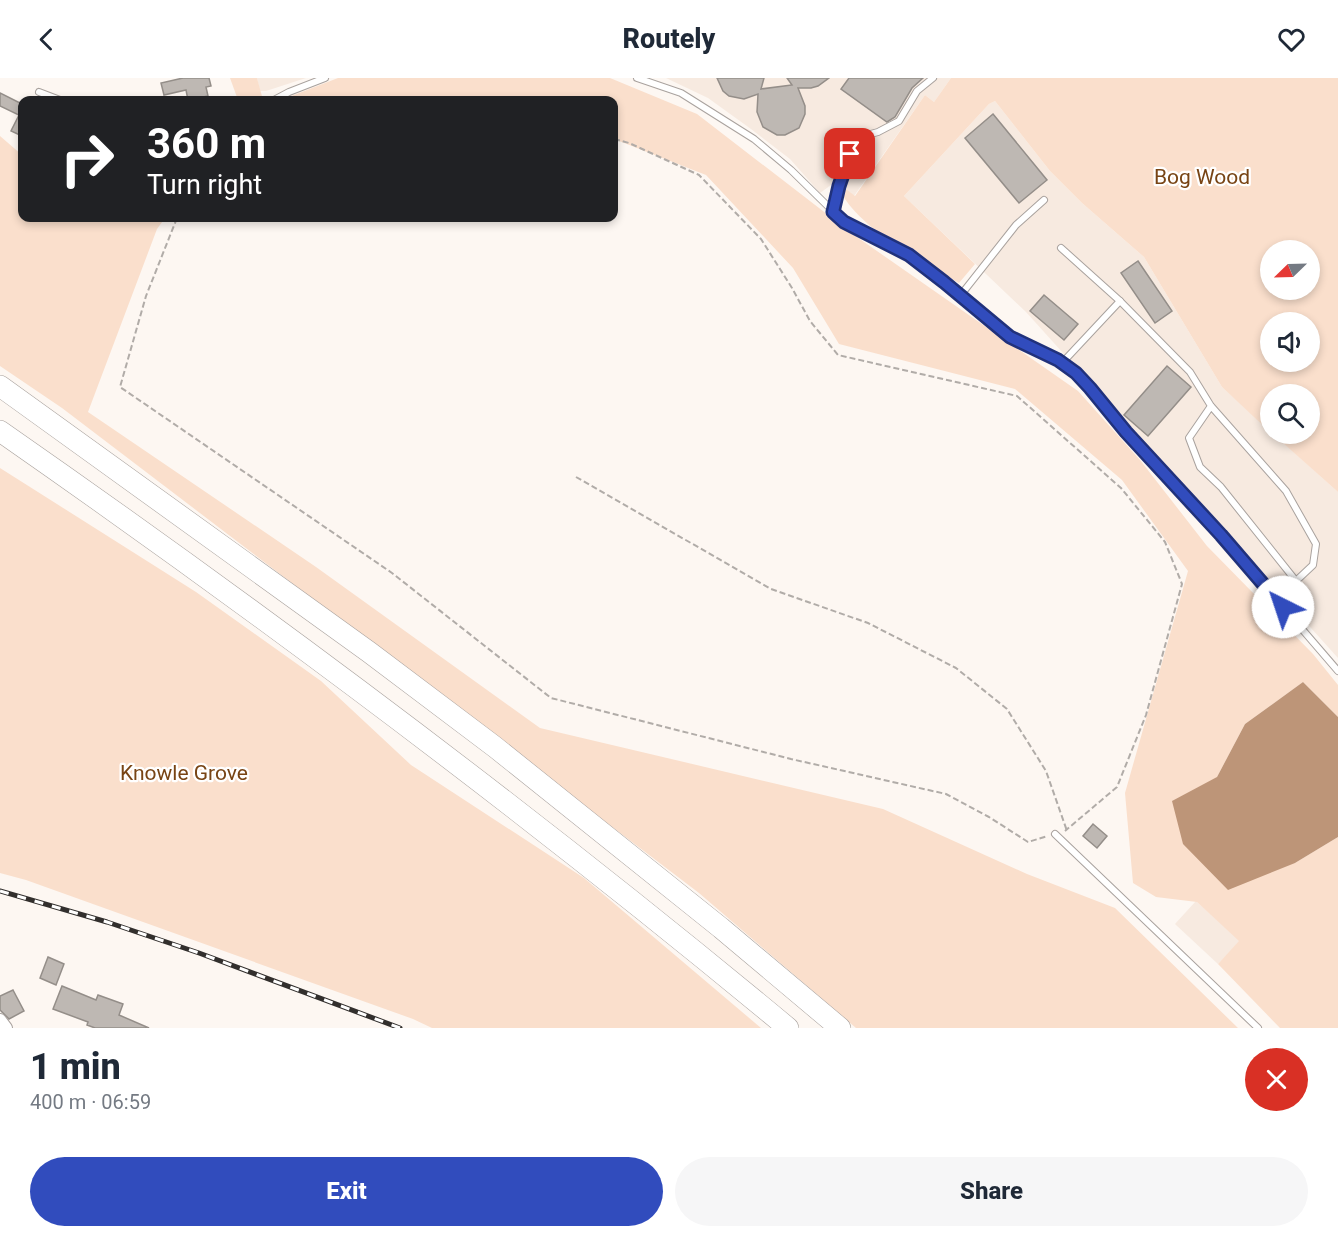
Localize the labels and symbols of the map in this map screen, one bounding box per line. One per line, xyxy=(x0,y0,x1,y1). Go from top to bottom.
pin xyxy=(824,128,875,179)
park label: Bog Wood xyxy=(1154,165,1250,189)
north arrow xyxy=(1260,240,1320,300)
position arrow xyxy=(1251,575,1315,639)
park label: Knowle Grove xyxy=(120,761,248,785)

